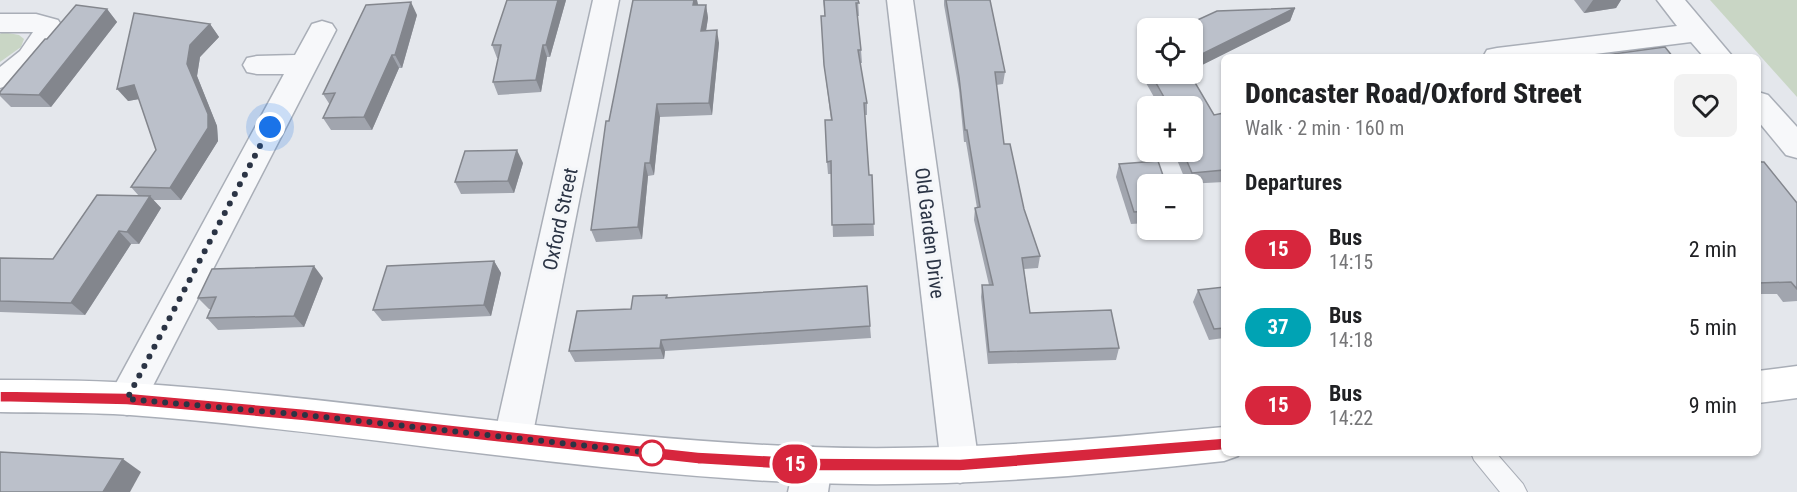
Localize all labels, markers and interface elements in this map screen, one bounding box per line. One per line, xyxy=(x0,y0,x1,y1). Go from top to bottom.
map controls xyxy=(1137,18,1203,240)
button: locate xyxy=(1137,18,1203,84)
button: heart xyxy=(1674,74,1737,137)
text: Doncaster Road/Oxford Street xyxy=(1245,77,1582,110)
button: + xyxy=(1137,96,1203,162)
your location xyxy=(255,112,285,142)
text: Walk · 2 min · 160 m xyxy=(1245,116,1404,140)
street label: Oxford Street xyxy=(537,165,583,273)
street label: Old Garden Drive xyxy=(910,166,950,300)
text: Departures xyxy=(1245,170,1342,195)
button: − xyxy=(1137,174,1203,240)
text: Bus xyxy=(1329,225,1362,250)
text: 15 xyxy=(1267,237,1289,261)
text: 2 min xyxy=(1689,237,1737,262)
text: 14:15 xyxy=(1329,250,1373,274)
text: Bus xyxy=(1329,303,1362,328)
text: 37 xyxy=(1267,315,1289,339)
text: 5 min xyxy=(1689,315,1737,340)
text: 14:18 xyxy=(1329,328,1373,352)
text: Bus xyxy=(1329,381,1362,406)
text: 15 xyxy=(1267,393,1289,417)
text: 9 min xyxy=(1689,393,1737,418)
text: 14:22 xyxy=(1329,406,1373,430)
unlabelled marker xyxy=(639,440,665,466)
line badge: 15 xyxy=(768,444,822,484)
text: 15 xyxy=(784,452,806,476)

